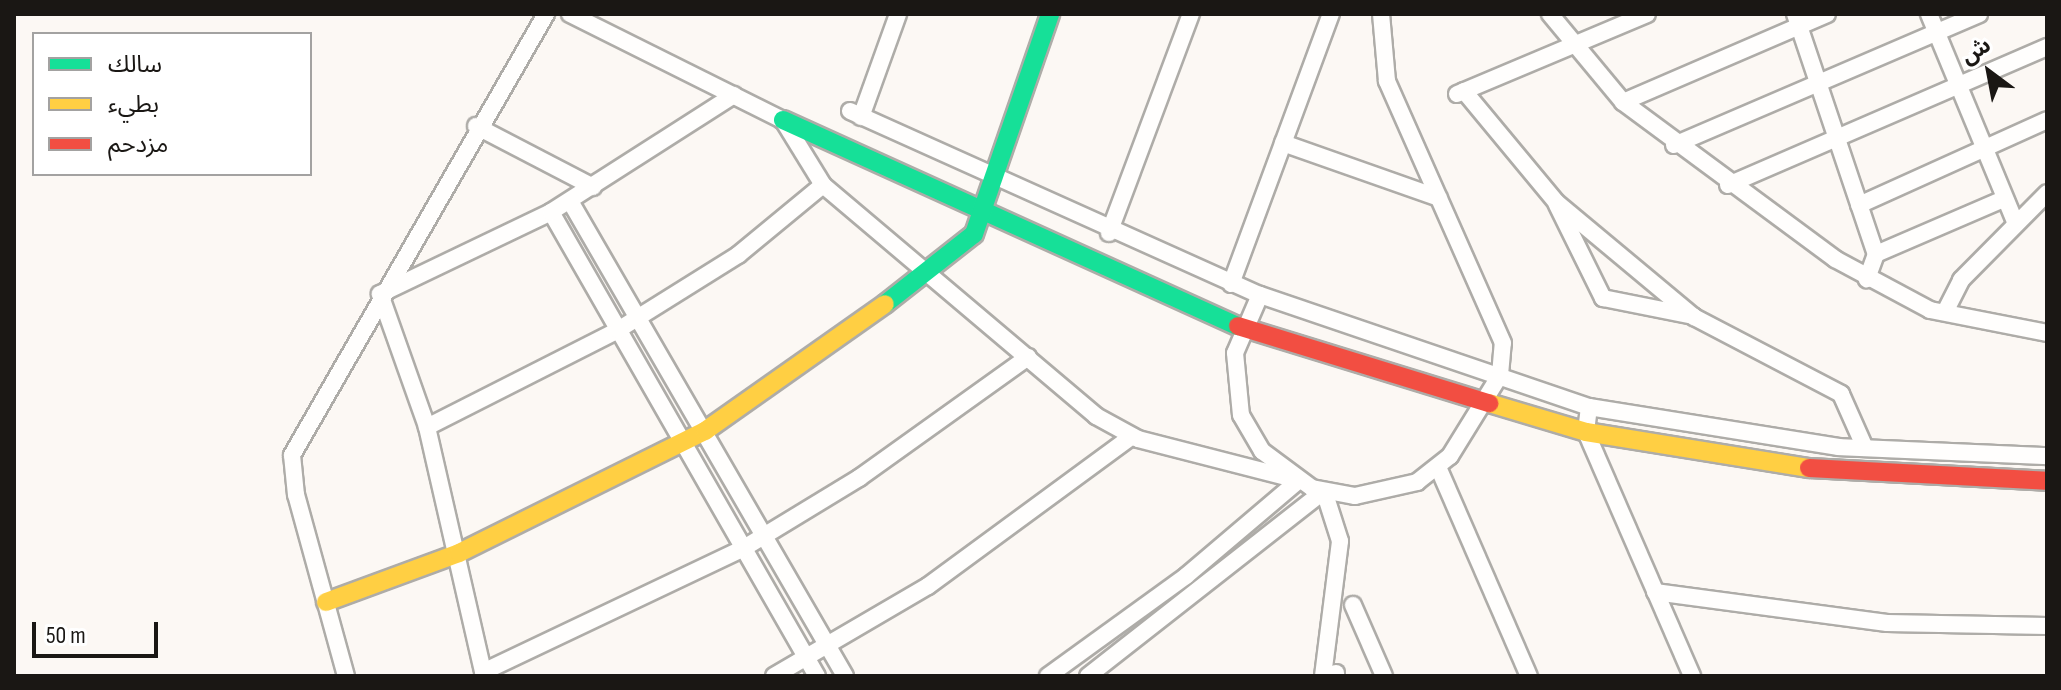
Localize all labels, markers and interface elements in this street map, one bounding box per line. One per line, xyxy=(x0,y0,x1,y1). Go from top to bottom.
legend xyxy=(32,32,312,176)
north arrow xyxy=(1949,32,2029,112)
text: ش xyxy=(1956,32,1996,71)
text: سالك xyxy=(108,50,162,79)
text: بطيء xyxy=(108,90,159,119)
text: مزدحم xyxy=(108,130,168,159)
scale bar xyxy=(36,606,162,656)
text: 50 m xyxy=(46,621,86,650)

